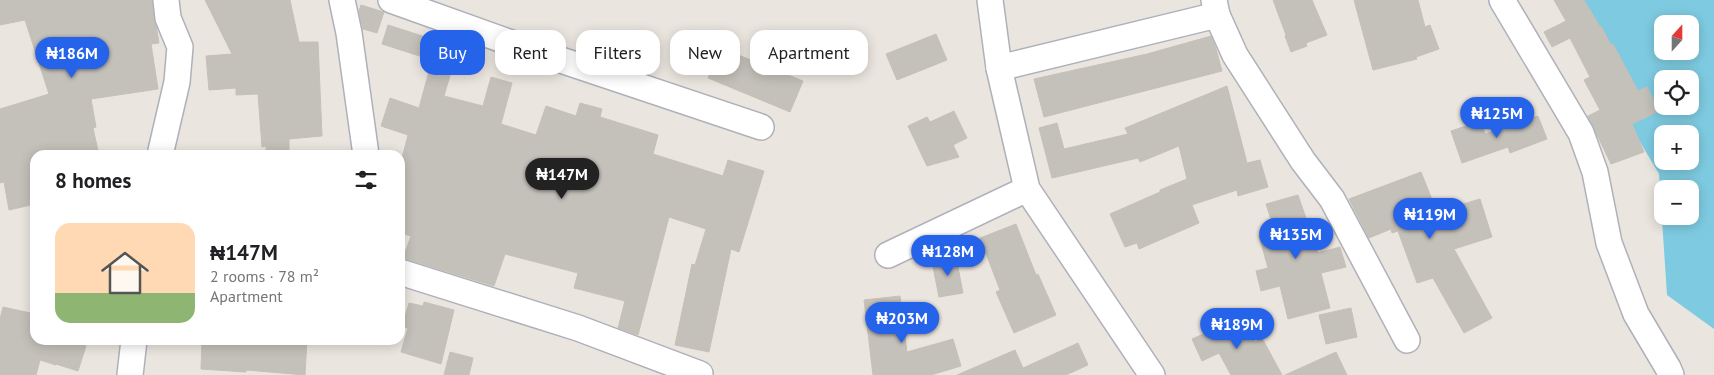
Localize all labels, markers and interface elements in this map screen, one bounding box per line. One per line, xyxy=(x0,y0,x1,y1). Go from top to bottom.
north arrow xyxy=(1654,15,1699,60)
map controls xyxy=(1654,15,1699,225)
chip: Buy xyxy=(420,30,485,75)
chip: Rent xyxy=(495,30,566,75)
chip: Filters xyxy=(576,30,660,75)
chip: New xyxy=(670,30,740,75)
chip: Apartment xyxy=(750,30,868,75)
pin: ₦186M xyxy=(37,36,107,79)
text: ₦186M xyxy=(46,43,98,63)
button: locate xyxy=(1654,70,1699,115)
pin: ₦125M xyxy=(1462,96,1532,139)
text: ₦125M xyxy=(1471,103,1523,123)
button: + xyxy=(1654,125,1699,170)
pin: ₦147M xyxy=(527,158,597,200)
text: ₦147M xyxy=(536,164,588,184)
icon: filters xyxy=(352,166,380,194)
text: 8 homes xyxy=(55,167,131,194)
button: − xyxy=(1654,180,1699,225)
pin: ₦119M xyxy=(1395,198,1465,240)
text: ₦119M xyxy=(1404,204,1456,224)
pin: ₦135M xyxy=(1261,218,1331,260)
text: ₦135M xyxy=(1270,224,1322,244)
pin: ₦128M xyxy=(913,234,983,277)
text: ₦147M xyxy=(210,239,278,266)
text: ₦128M xyxy=(922,241,974,261)
icon: home xyxy=(95,243,155,303)
text: 2 rooms · 78 m² xyxy=(210,266,319,286)
text: Apartment xyxy=(210,286,283,306)
pin: ₦203M xyxy=(867,302,937,344)
text: ₦203M xyxy=(876,308,928,328)
pin: ₦189M xyxy=(1202,308,1272,350)
text: ₦189M xyxy=(1211,314,1263,334)

